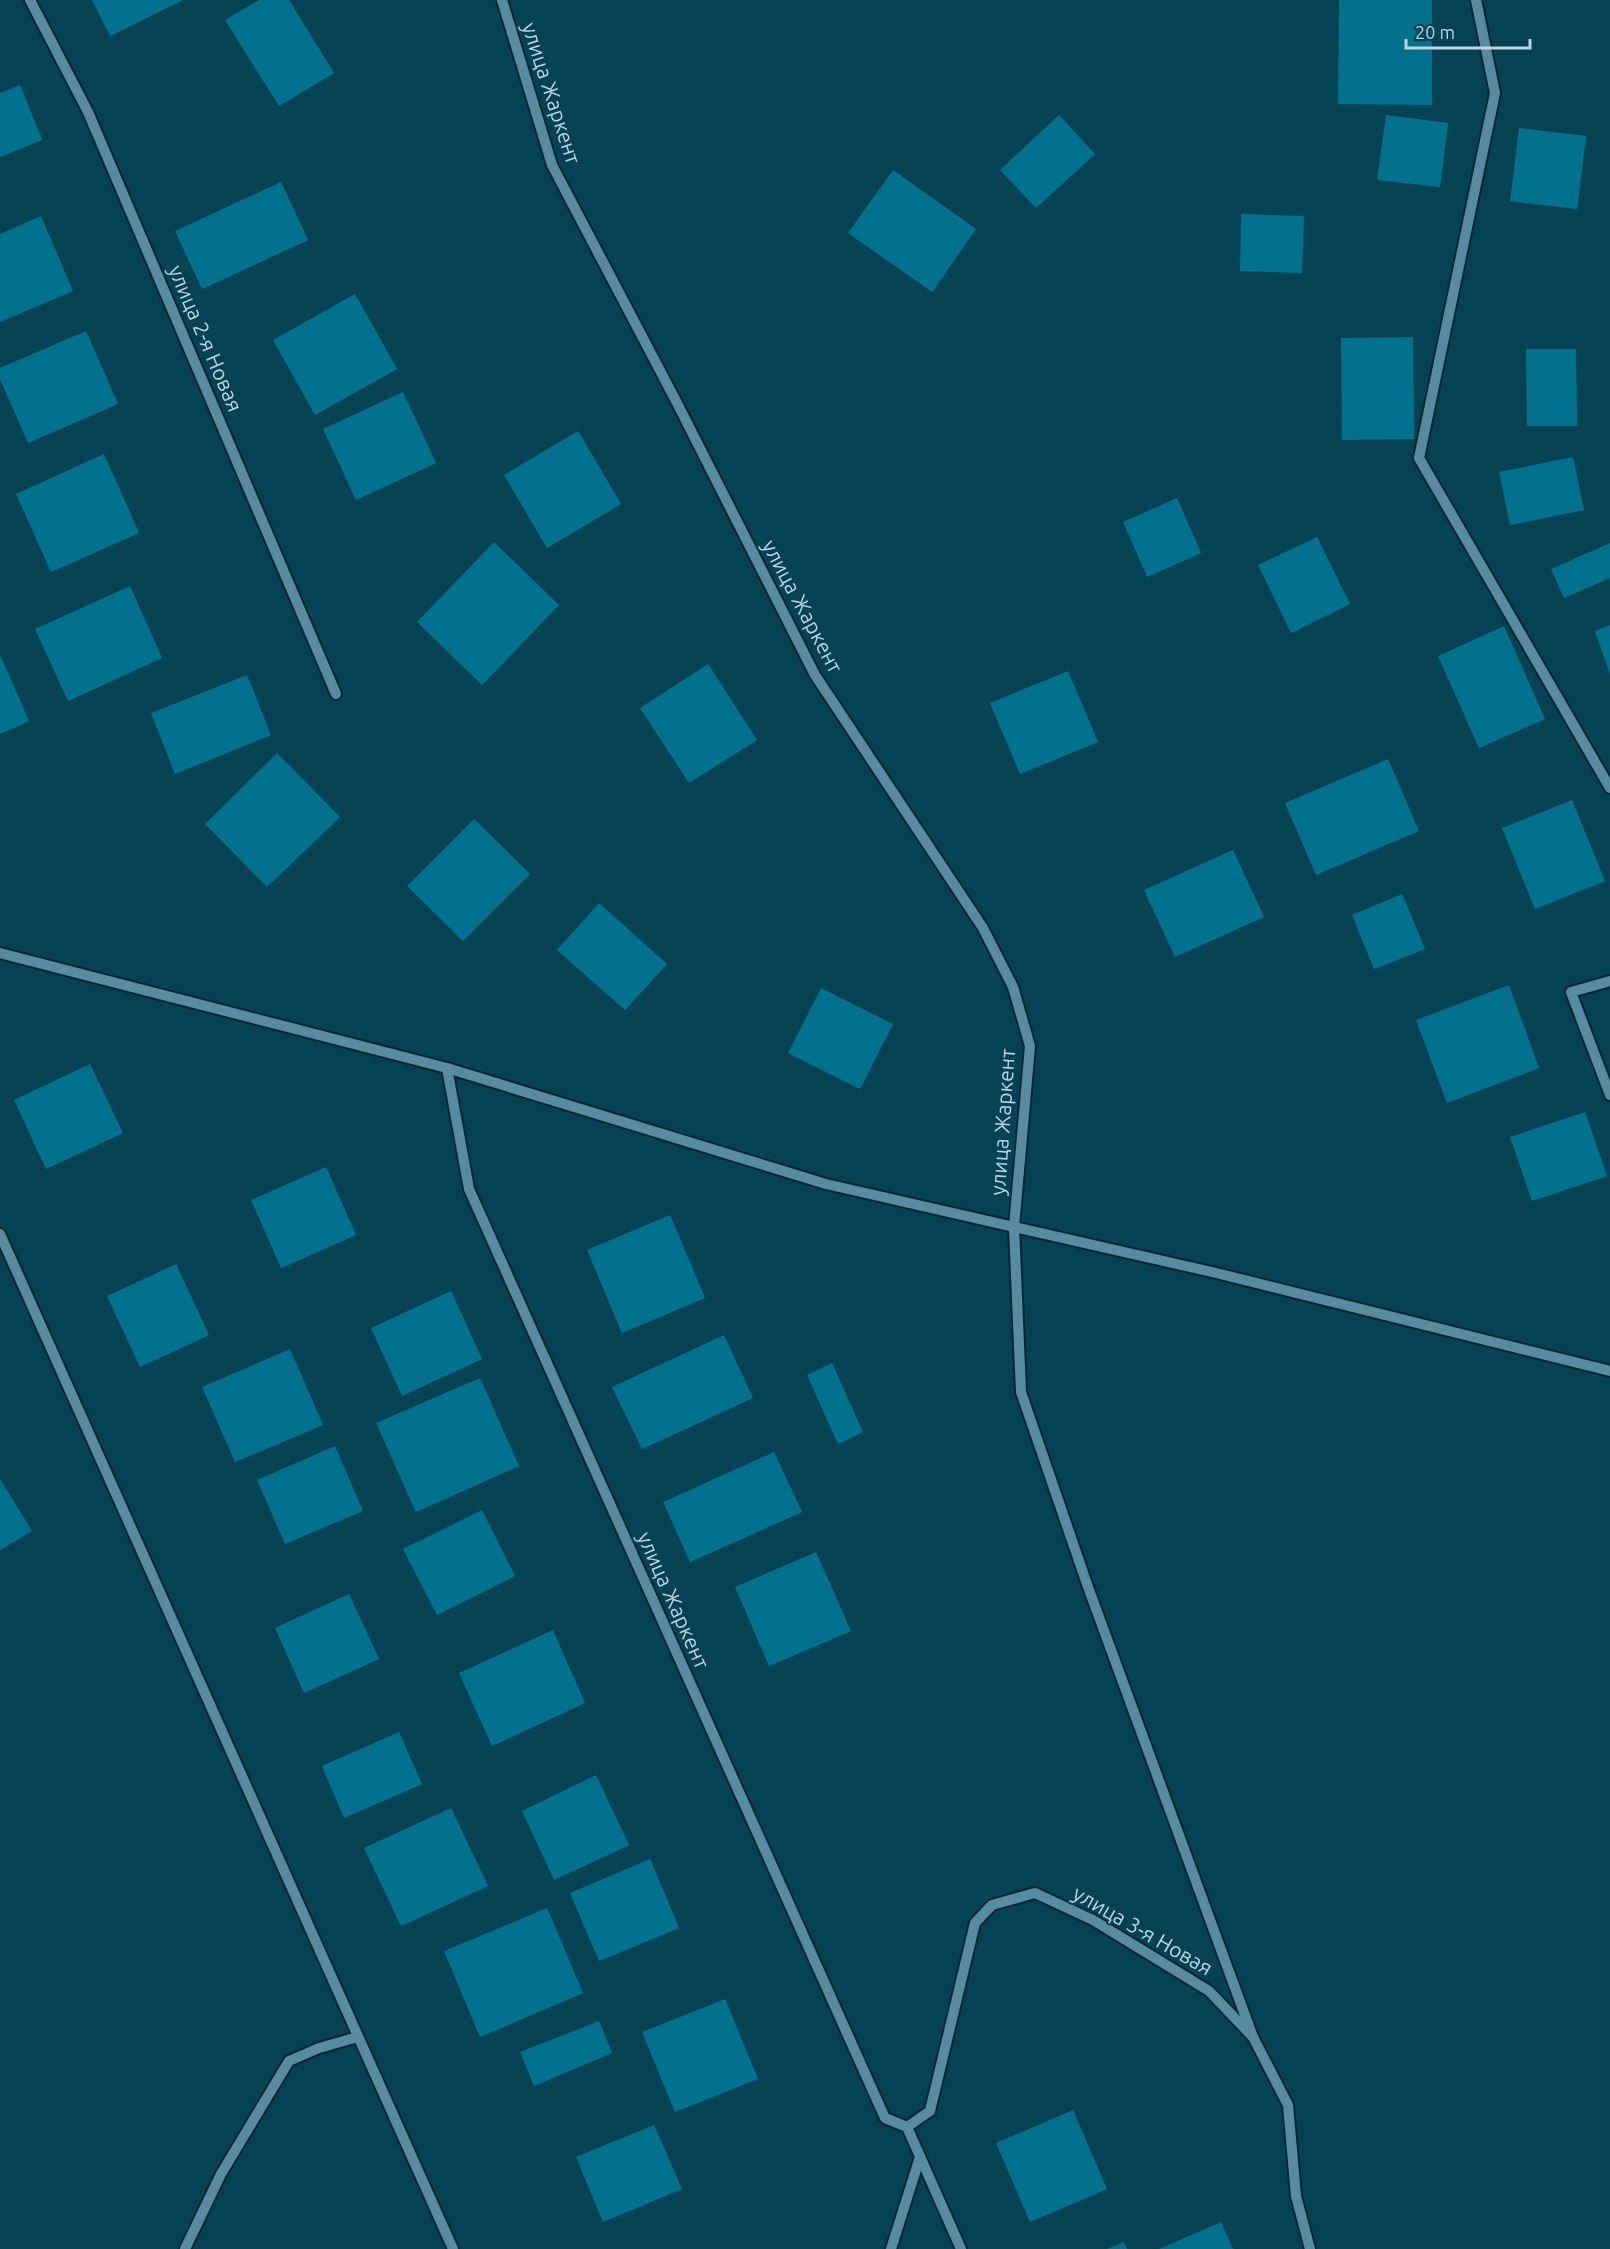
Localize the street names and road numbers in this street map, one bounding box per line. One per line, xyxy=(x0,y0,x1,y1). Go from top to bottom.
street label: улица Жаркент xyxy=(518,19,586,167)
street label: улица 2-я Новая xyxy=(164,261,248,415)
street label: улица Жаркент xyxy=(758,535,848,677)
street label: улица Жаркент xyxy=(985,1047,1019,1196)
street label: улица Жаркент xyxy=(633,1528,715,1673)
street label: улица 3-я Новая xyxy=(1069,1880,1217,1980)

